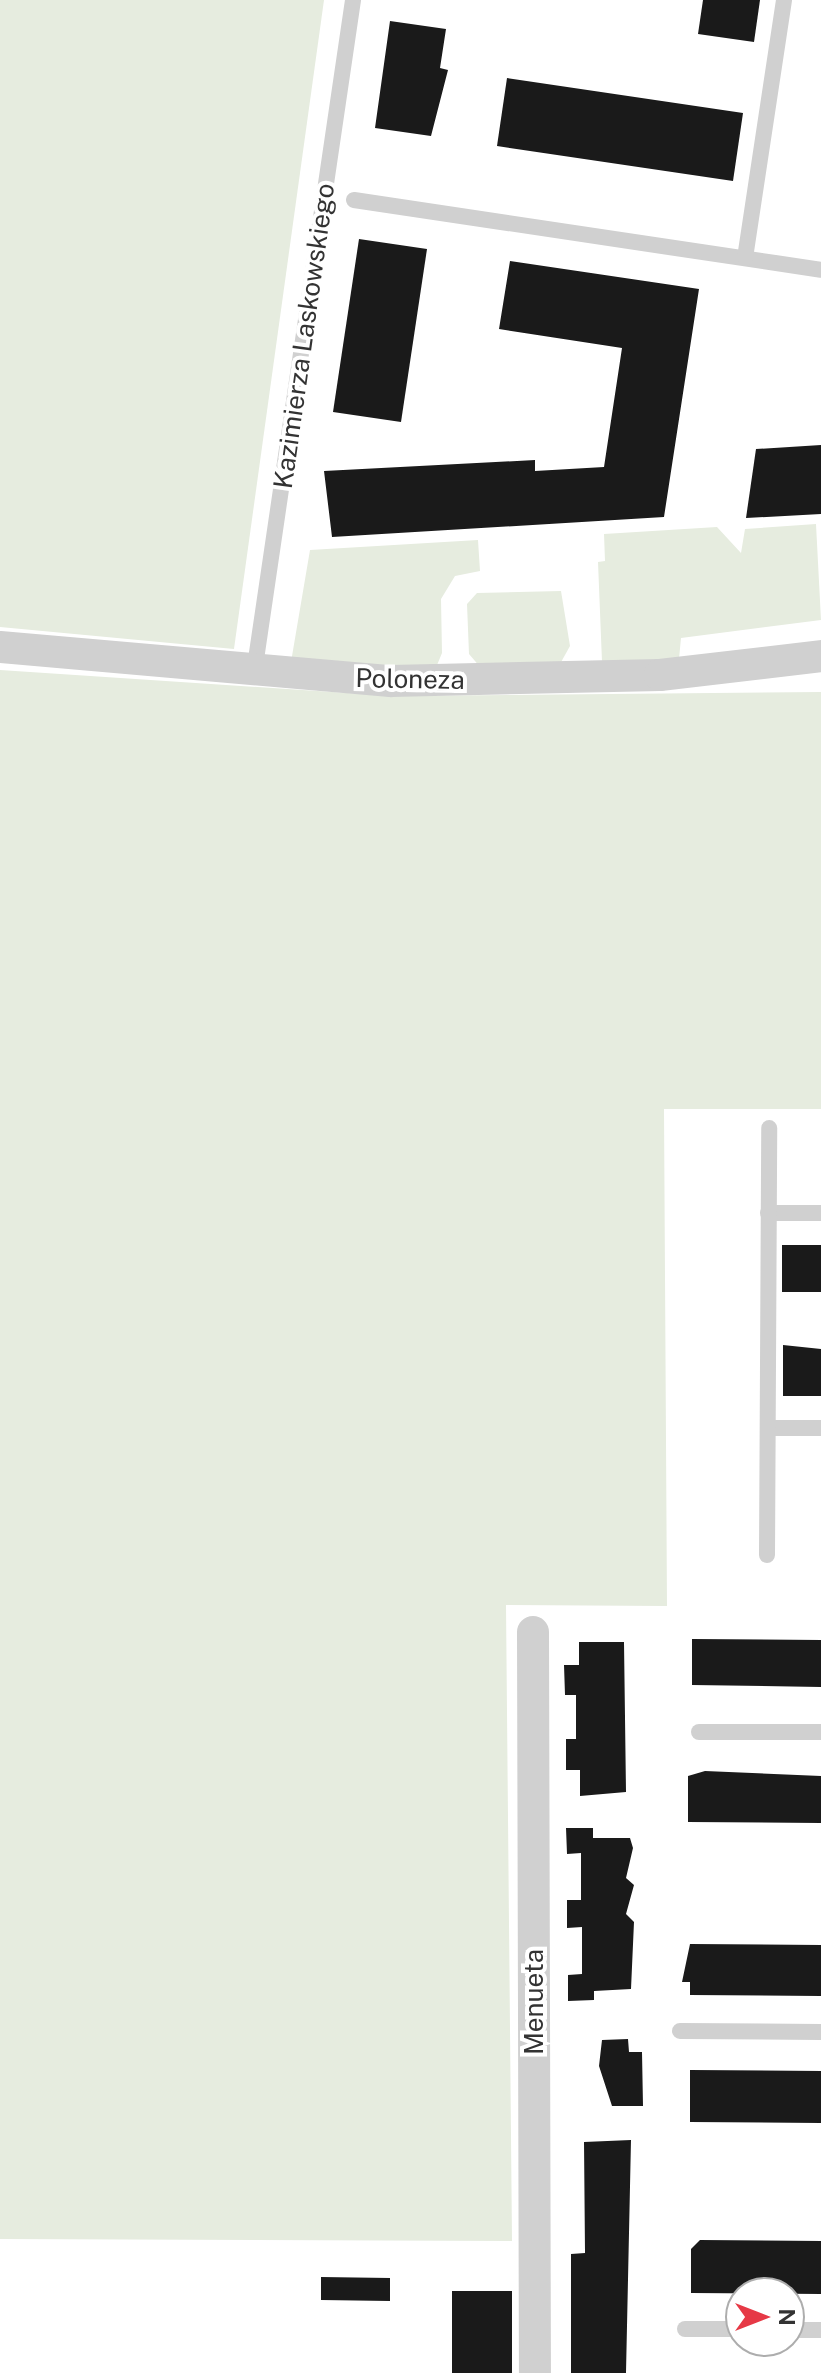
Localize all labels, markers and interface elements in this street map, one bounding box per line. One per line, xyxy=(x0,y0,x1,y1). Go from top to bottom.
street label: Kazimierza Laskowskiego xyxy=(267,181,341,491)
street label: Poloneza xyxy=(355,662,465,696)
street label: Menueta xyxy=(518,1949,550,2055)
north arrow xyxy=(725,2277,805,2357)
text: N xyxy=(774,2308,800,2326)

